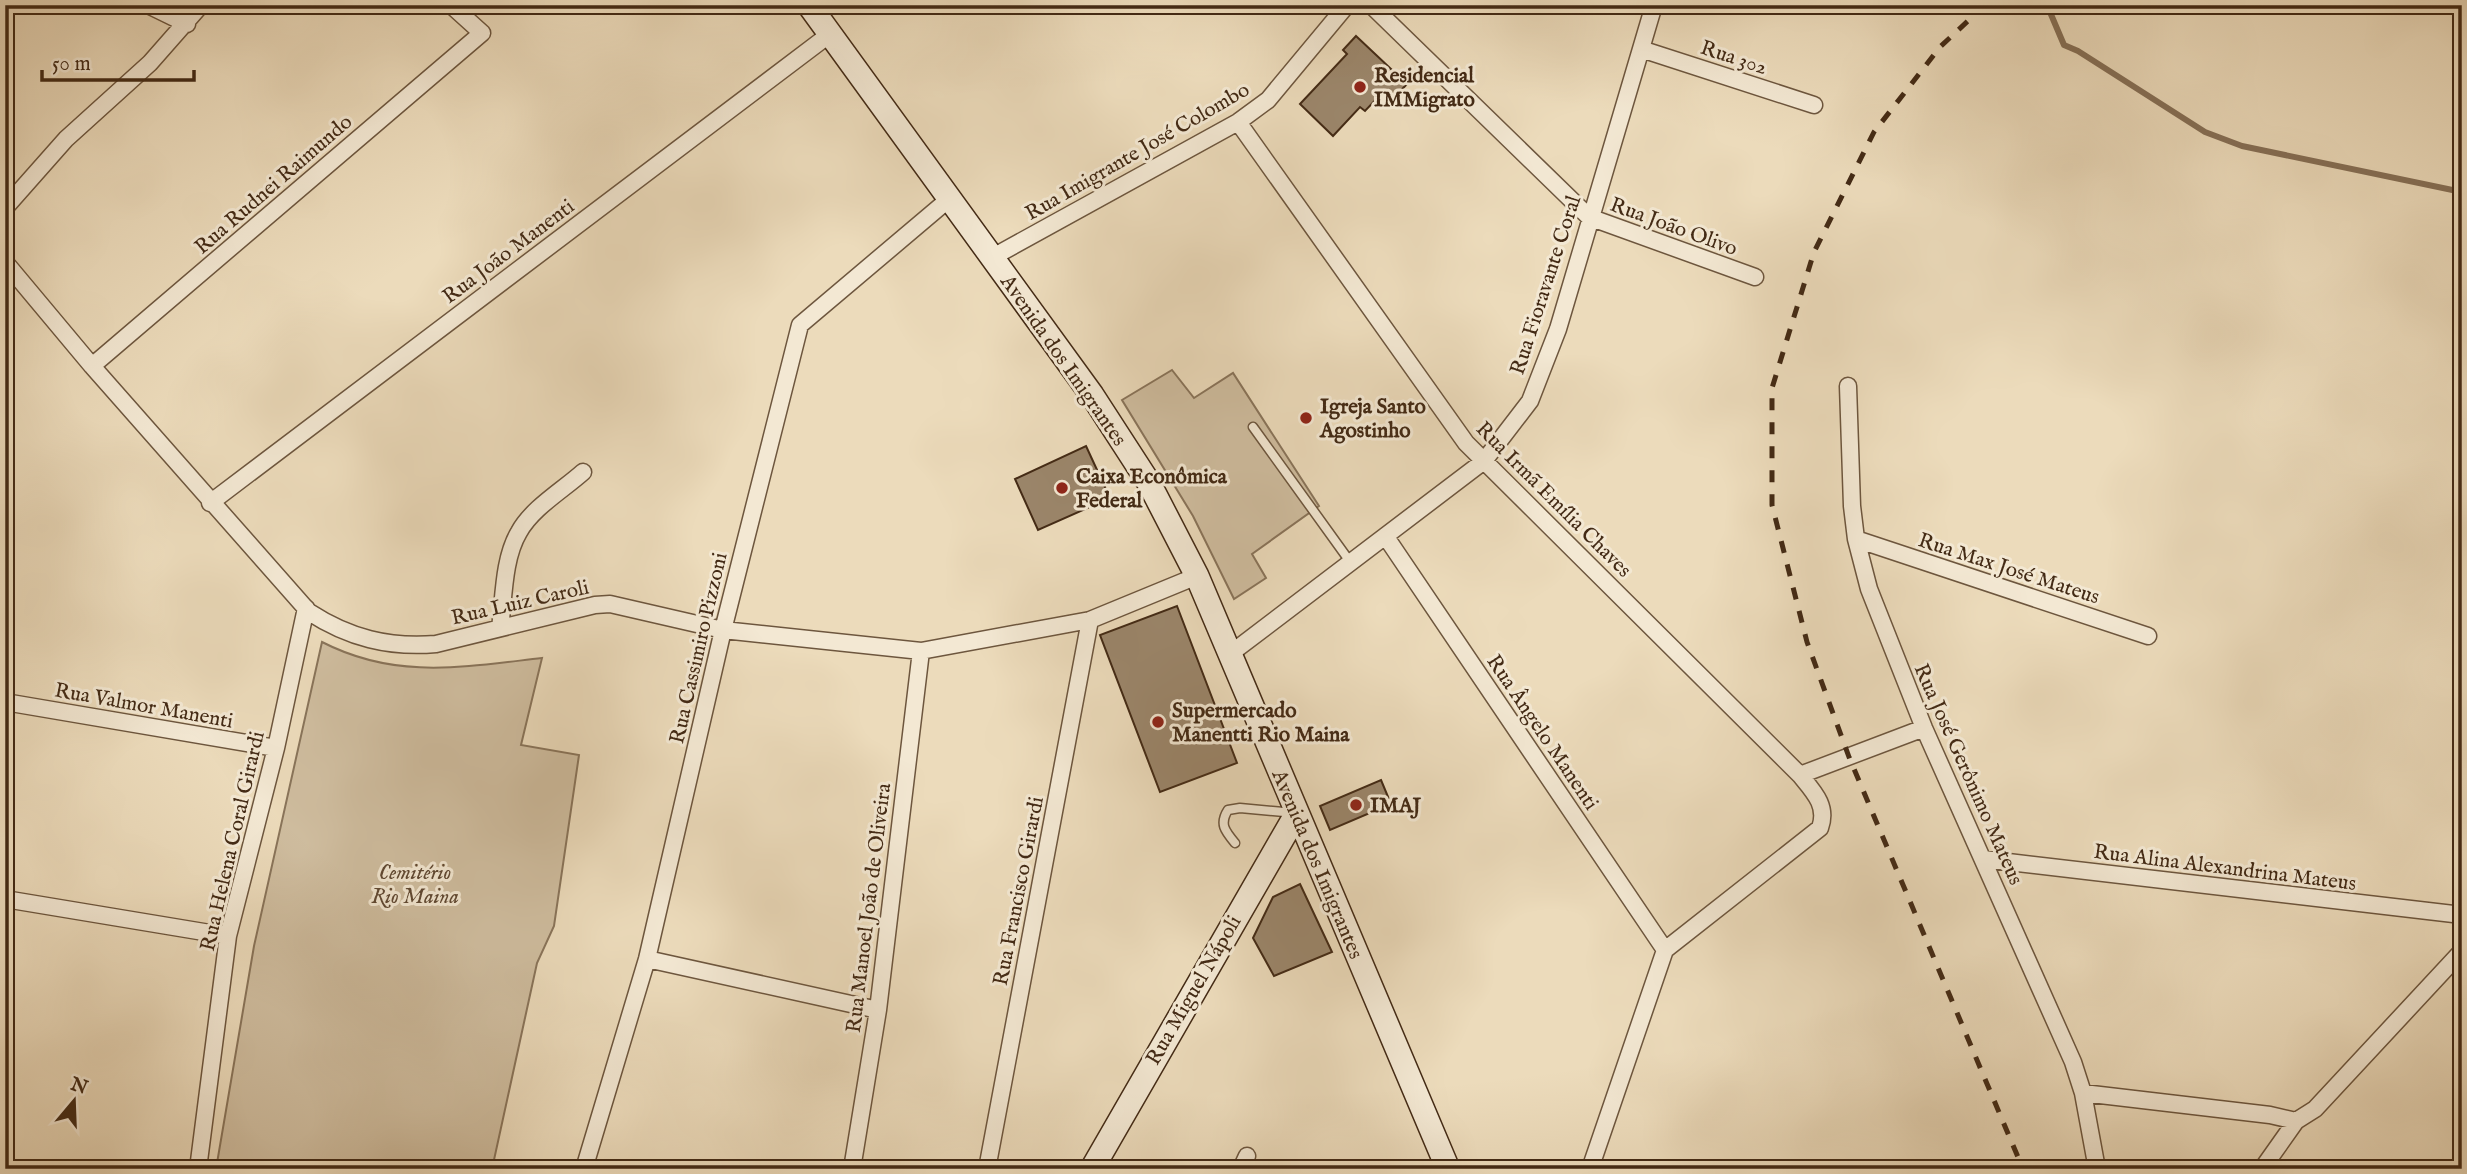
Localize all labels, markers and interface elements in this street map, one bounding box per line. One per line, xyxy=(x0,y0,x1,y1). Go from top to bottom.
street label: Rua 302 xyxy=(1697,35,1770,82)
scale bar xyxy=(42,38,194,82)
text: 50 m xyxy=(52,51,91,78)
place label: Residencial IMMigrato xyxy=(1374,63,1475,114)
street label: Rua Imigrante José Colombo xyxy=(1021,77,1255,228)
marker: Residencial IMMigrato xyxy=(1352,79,1368,95)
street label: Rua Rudnei Raimundo xyxy=(189,109,359,261)
street label: Rua Fioravante Coral xyxy=(1505,192,1588,378)
street label: Rua João Olivo xyxy=(1606,192,1741,263)
street label: Rua João Manenti xyxy=(438,194,580,311)
street label: Avenida dos Imigrantes xyxy=(993,269,1132,452)
place label: Igreja Santo Agostinho xyxy=(1319,394,1427,445)
marker: Igreja Santo Agostinho xyxy=(1298,410,1314,426)
street label: Rua Irmã Emília Chaves xyxy=(1469,416,1637,584)
place label: Caixa Econômica Federal xyxy=(1076,464,1228,515)
marker: Caixa Econômica Federal xyxy=(1054,480,1070,496)
street label: Rua Max José Mateus xyxy=(1915,527,2103,611)
street label: Rua Cassimiro Pizzoni xyxy=(664,550,735,747)
street label: Rua Luiz Caroli xyxy=(449,574,592,632)
street label: Rua Ângelo Manenti xyxy=(1480,649,1605,816)
street label: Rua José Gerônimo Mateus xyxy=(1907,660,2029,889)
street label: Rua Valmor Manenti xyxy=(52,677,235,735)
place label: Supermercado Manentti Rio Maina xyxy=(1172,698,1350,749)
marker: Supermercado Manentti Rio Maina xyxy=(1150,714,1166,730)
street label: Rua Helena Coral Girardi xyxy=(195,729,272,954)
street label: Avenida dos Imigrantes xyxy=(1264,765,1369,963)
street label: Rua Manoel João de Oliveira xyxy=(841,781,898,1035)
place label: IMAJ xyxy=(1370,793,1422,820)
street label: Rua Francisco Girardi xyxy=(988,794,1051,988)
marker: IMAJ xyxy=(1348,797,1364,813)
street label: Rua Alina Alexandrina Mateus xyxy=(2092,839,2358,898)
park label: Cemitério Rio Maina xyxy=(371,860,459,911)
street label: Rua Miguel Nápoli xyxy=(1140,911,1248,1071)
north arrow xyxy=(38,1066,108,1136)
text: N xyxy=(66,1072,91,1101)

